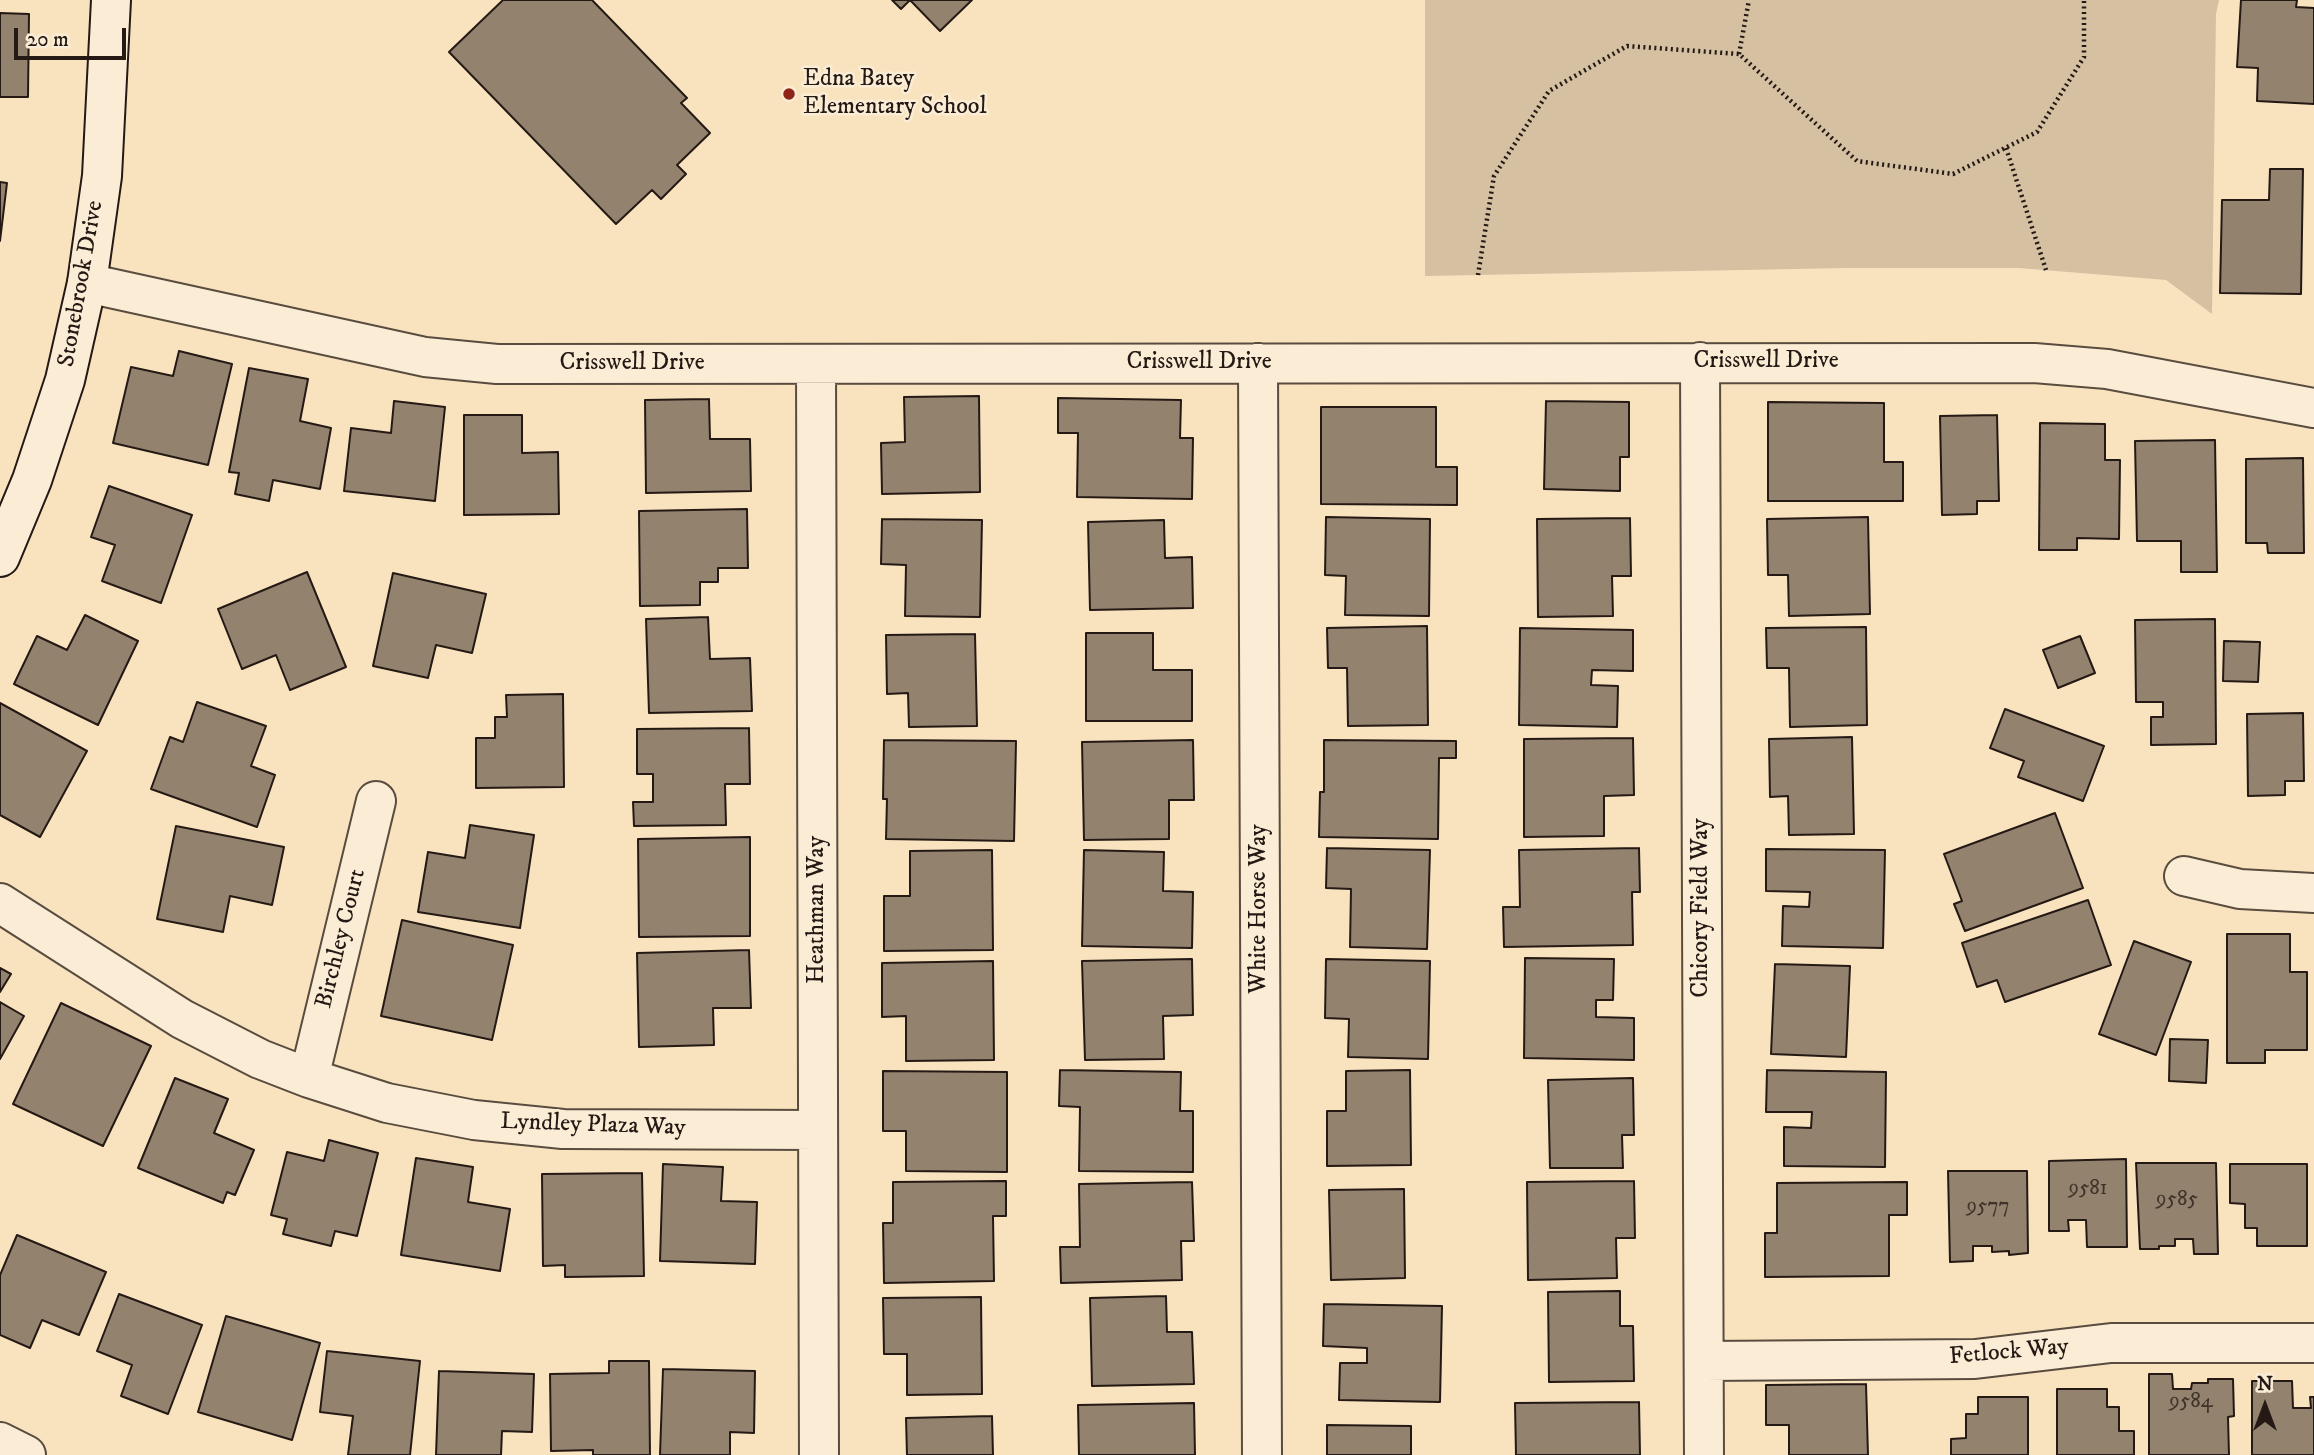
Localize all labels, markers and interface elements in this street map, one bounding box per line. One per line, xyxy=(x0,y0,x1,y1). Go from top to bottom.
scale bar xyxy=(18,14,130,58)
text: 20 m xyxy=(27,27,69,53)
place label: Edna Batey Elementary School xyxy=(803,66,987,122)
marker: Edna Batey Elementary School xyxy=(781,86,797,102)
street label: Stonebrook Drive xyxy=(53,199,111,369)
street label: Crisswell Drive xyxy=(1693,348,1839,376)
street label: Crisswell Drive xyxy=(1126,349,1272,377)
street label: Crisswell Drive xyxy=(559,350,705,378)
street label: Chicory Field Way xyxy=(1688,818,1716,998)
street label: White Horse Way xyxy=(1246,824,1274,994)
street label: Heathman Way xyxy=(804,836,832,984)
street label: Birchley Court xyxy=(311,866,373,1012)
street label: Lyndley Plaza Way xyxy=(500,1108,686,1144)
house number: 9581 xyxy=(2068,1177,2108,1203)
house number: 9585 xyxy=(2156,1188,2198,1214)
house number: 9577 xyxy=(1966,1195,2010,1221)
street label: Fetlock Way xyxy=(1948,1333,2070,1373)
north arrow xyxy=(2230,1371,2300,1441)
text: N xyxy=(2257,1373,2273,1396)
house number: 9584 xyxy=(2169,1390,2213,1416)

